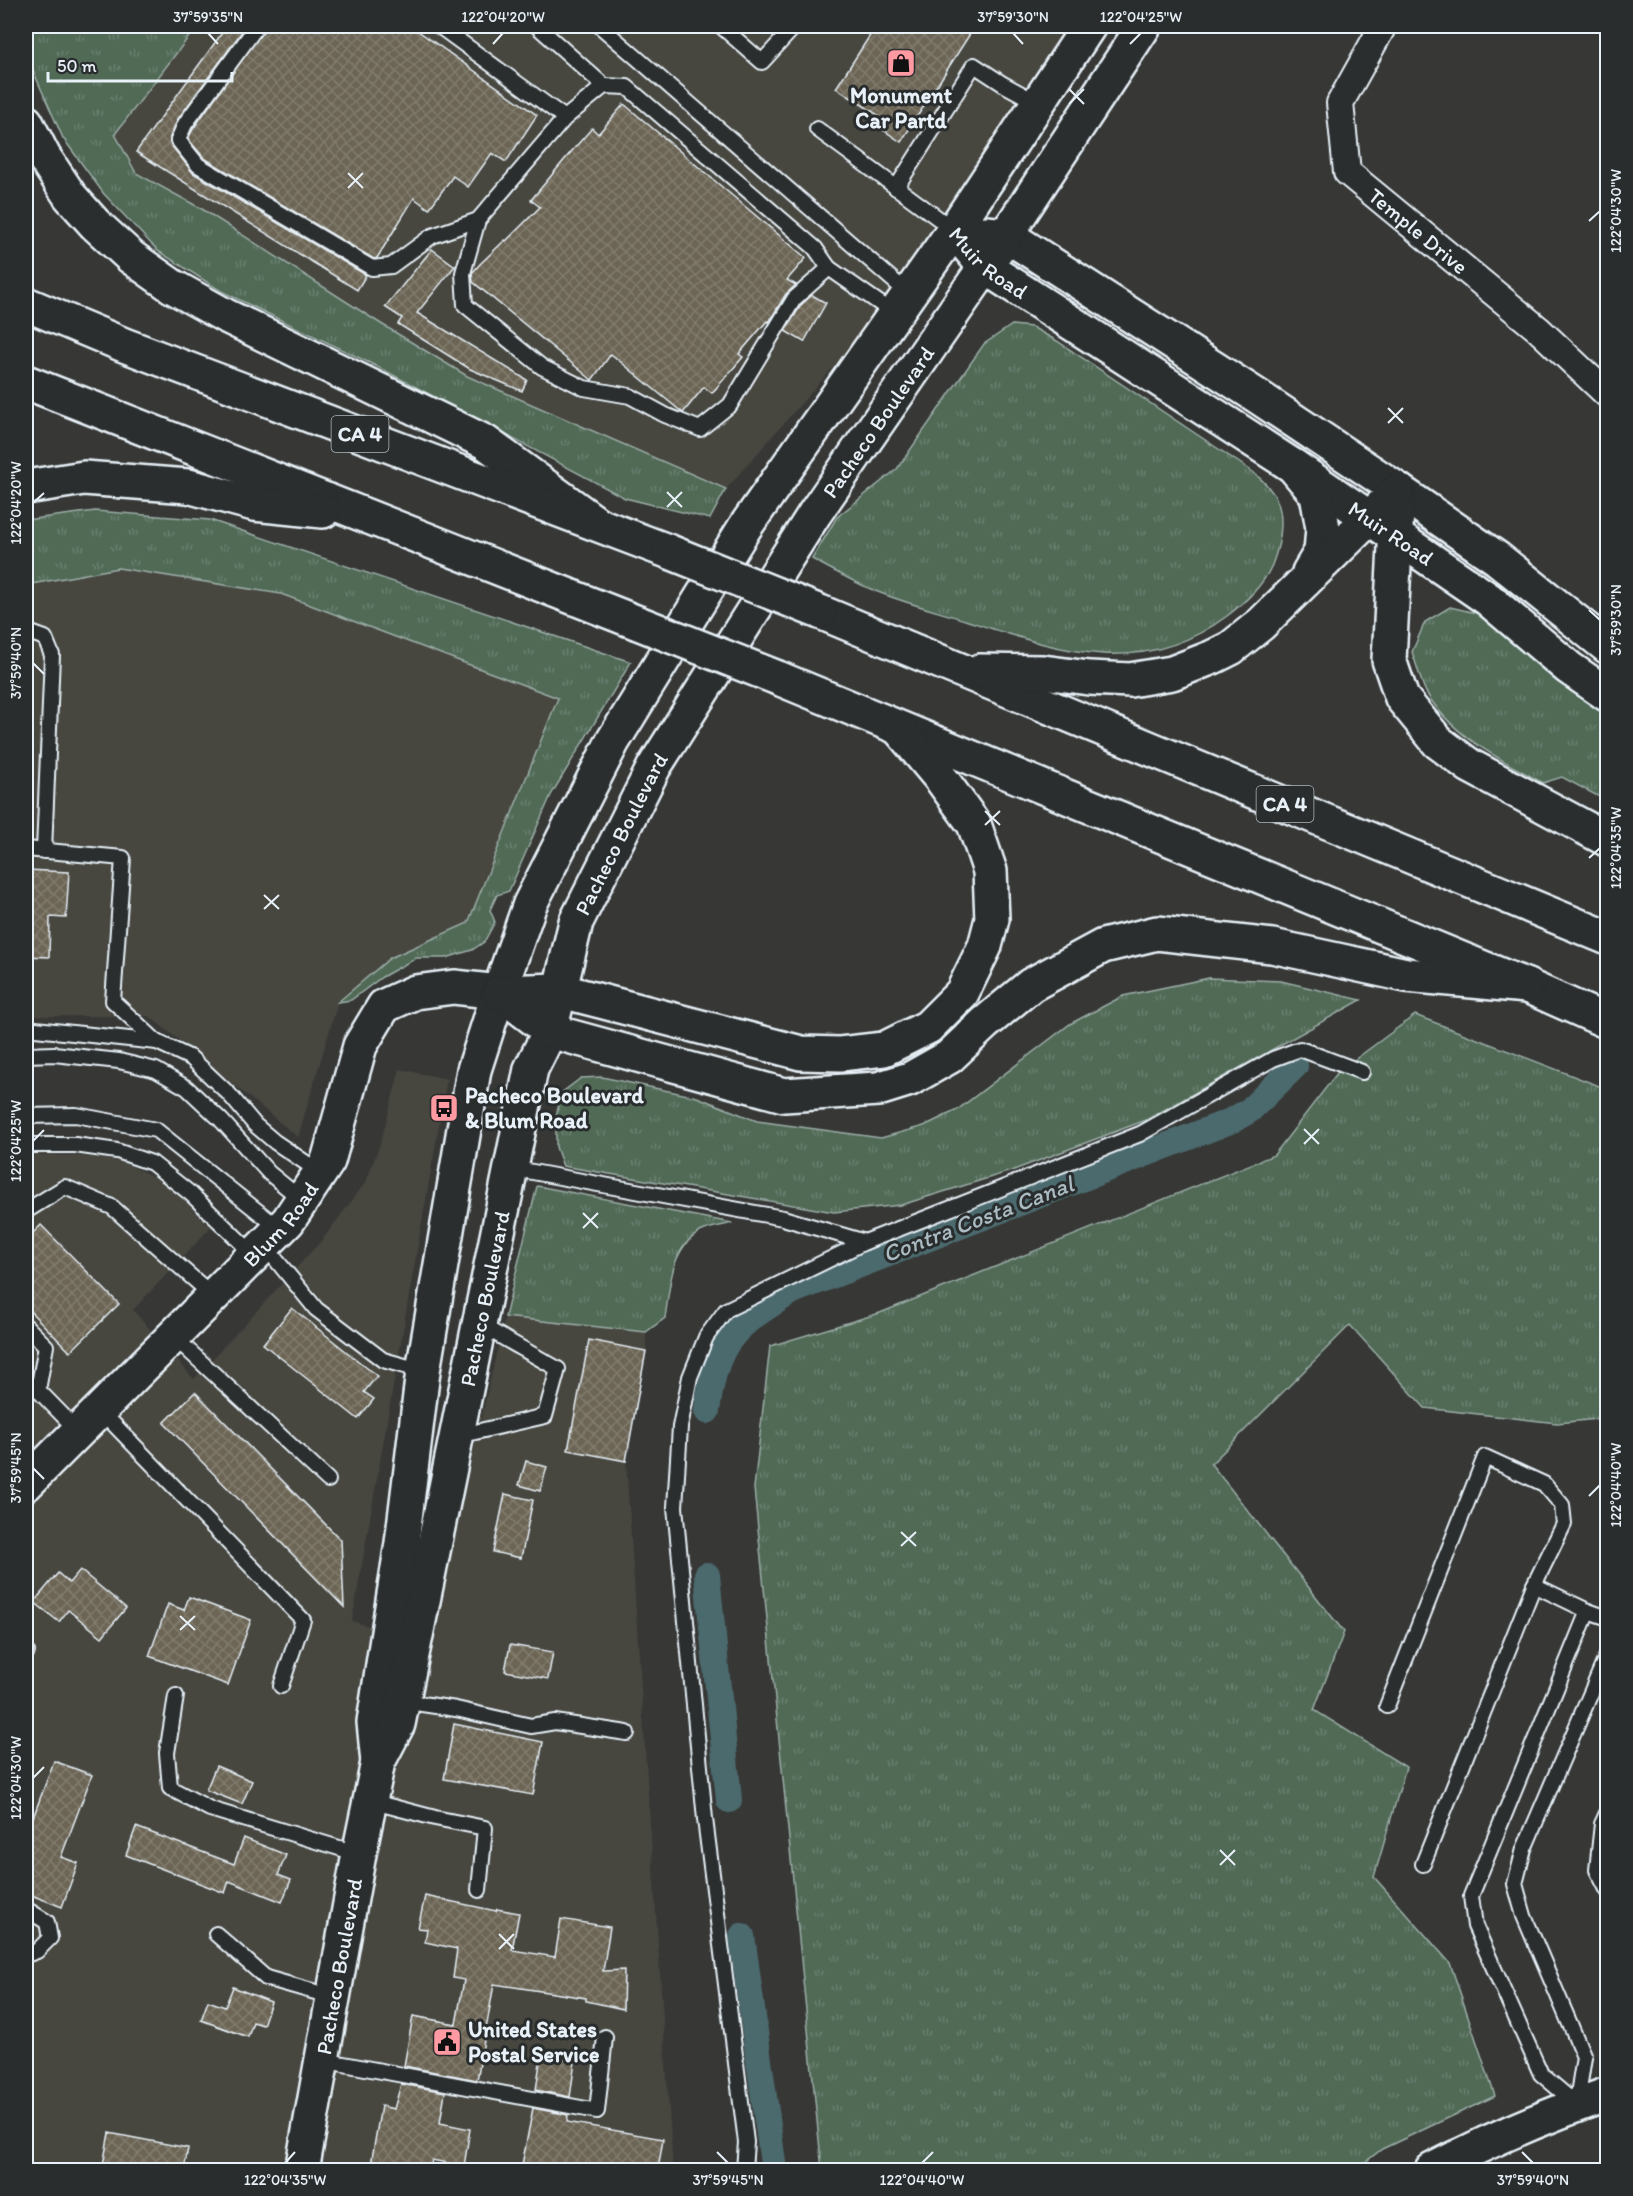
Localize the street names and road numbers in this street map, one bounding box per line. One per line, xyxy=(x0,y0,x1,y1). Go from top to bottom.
street label: Temple Drive xyxy=(1363,182,1474,280)
street label: Muir Road xyxy=(943,221,1033,305)
street label: Pacheco Boulevard xyxy=(817,341,940,503)
road number: CA 4 xyxy=(332,416,388,452)
street label: Muir Road xyxy=(1343,495,1439,572)
street label: Pacheco Boulevard xyxy=(569,747,674,920)
road number: CA 4 xyxy=(1256,786,1314,822)
street label: Blum Road xyxy=(237,1177,324,1273)
street label: Pacheco Boulevard xyxy=(454,1209,516,1389)
street label: Pacheco Boulevard xyxy=(310,1876,368,2057)

